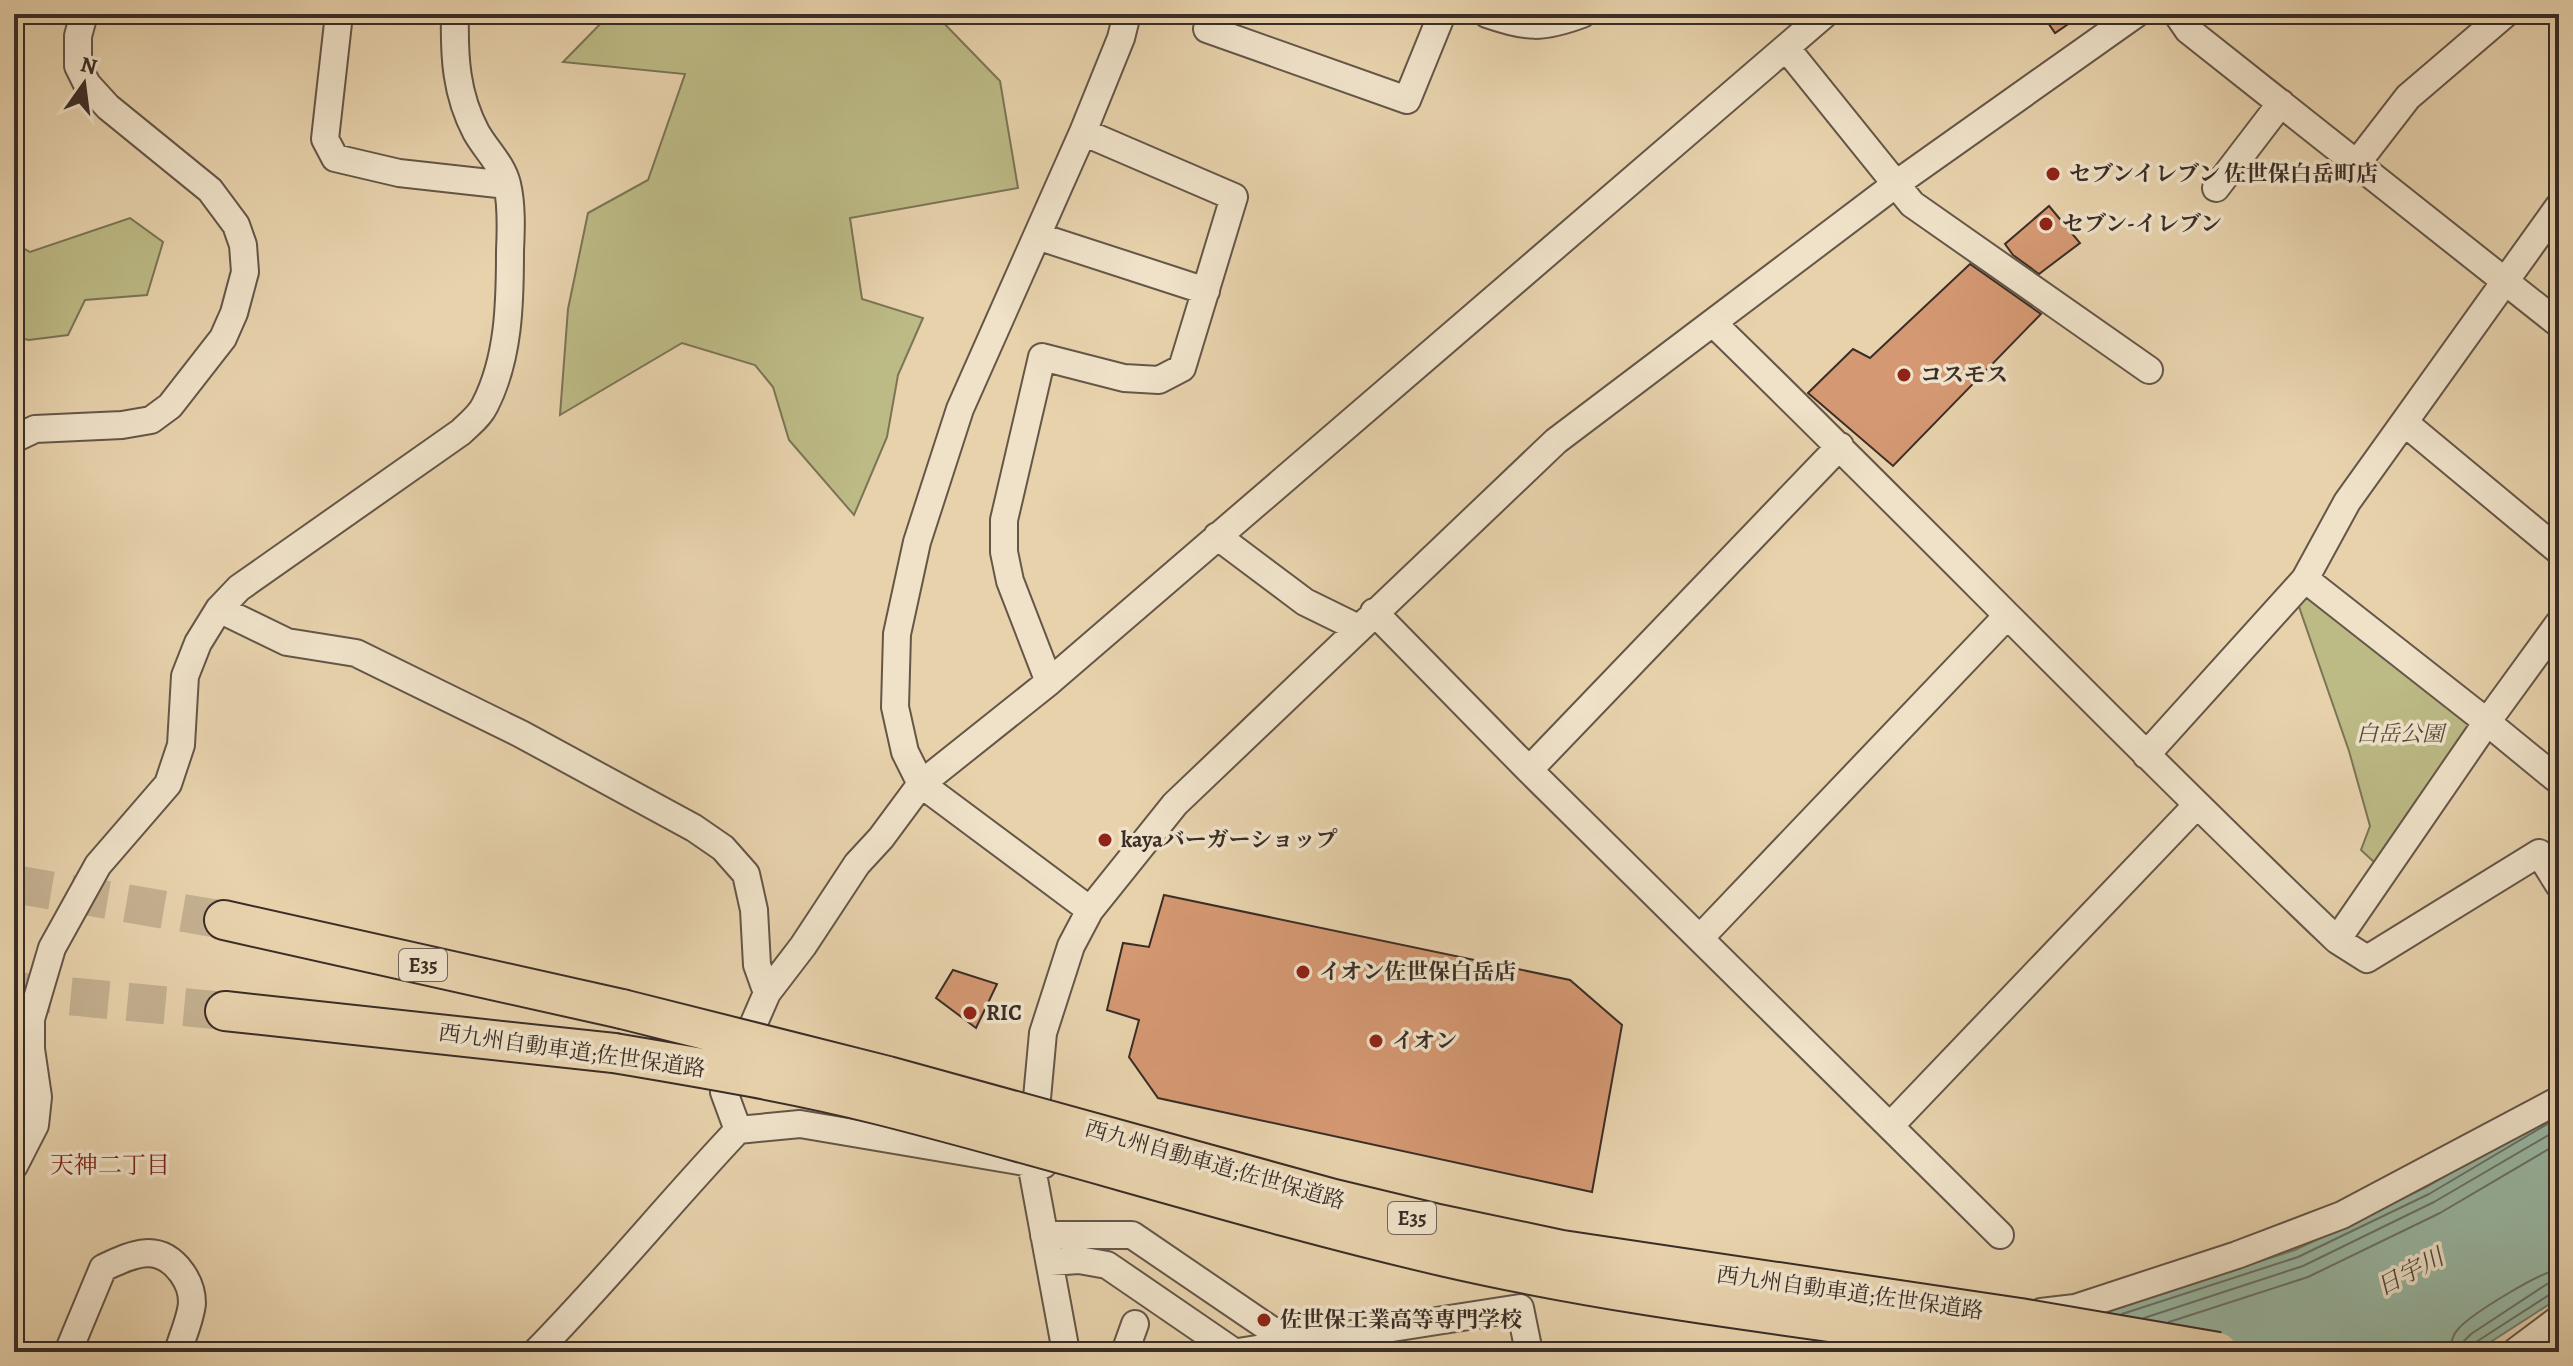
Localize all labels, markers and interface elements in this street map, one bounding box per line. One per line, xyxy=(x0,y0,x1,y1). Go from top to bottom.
north arrow xyxy=(44,44,124,124)
text: N xyxy=(77,49,100,82)
place label: セブンイレブン 佐世保白岳町店 xyxy=(2069,159,2378,189)
marker: セブンイレブン 佐世保白岳町店 xyxy=(2044,165,2062,183)
place label: セブン-イレブン xyxy=(2062,209,2222,239)
marker: セブン-イレブン xyxy=(2037,215,2055,233)
place label: コスモス xyxy=(1920,360,2008,390)
marker: コスモス xyxy=(1895,366,1913,384)
park label: 白岳公園 xyxy=(2356,719,2447,749)
place label: kayaバーガーショップ xyxy=(1121,825,1338,855)
marker: kayaバーガーショップ xyxy=(1096,831,1114,849)
road number: E35 xyxy=(399,949,447,981)
place label: イオン佐世保白岳店 xyxy=(1319,957,1516,987)
marker: イオン佐世保白岳店 xyxy=(1294,963,1312,981)
place label: RIC xyxy=(986,998,1022,1028)
marker: RIC xyxy=(961,1004,979,1022)
street label: 西九州自動車道;佐世保道路 xyxy=(437,1017,707,1085)
place label: イオン xyxy=(1392,1026,1457,1056)
marker: イオン xyxy=(1367,1032,1385,1050)
street label: 西九州自動車道;佐世保道路 xyxy=(1081,1113,1349,1217)
district label: 天神二丁目 xyxy=(50,1149,170,1181)
road number: E35 xyxy=(1388,1202,1436,1234)
water label: 日宇川 xyxy=(2371,1240,2452,1303)
street label: 西九州自動車道;佐世保道路 xyxy=(1715,1259,1985,1327)
place label: 佐世保工業高等専門学校 xyxy=(1280,1305,1522,1335)
marker: 佐世保工業高等専門学校 xyxy=(1255,1311,1273,1329)

